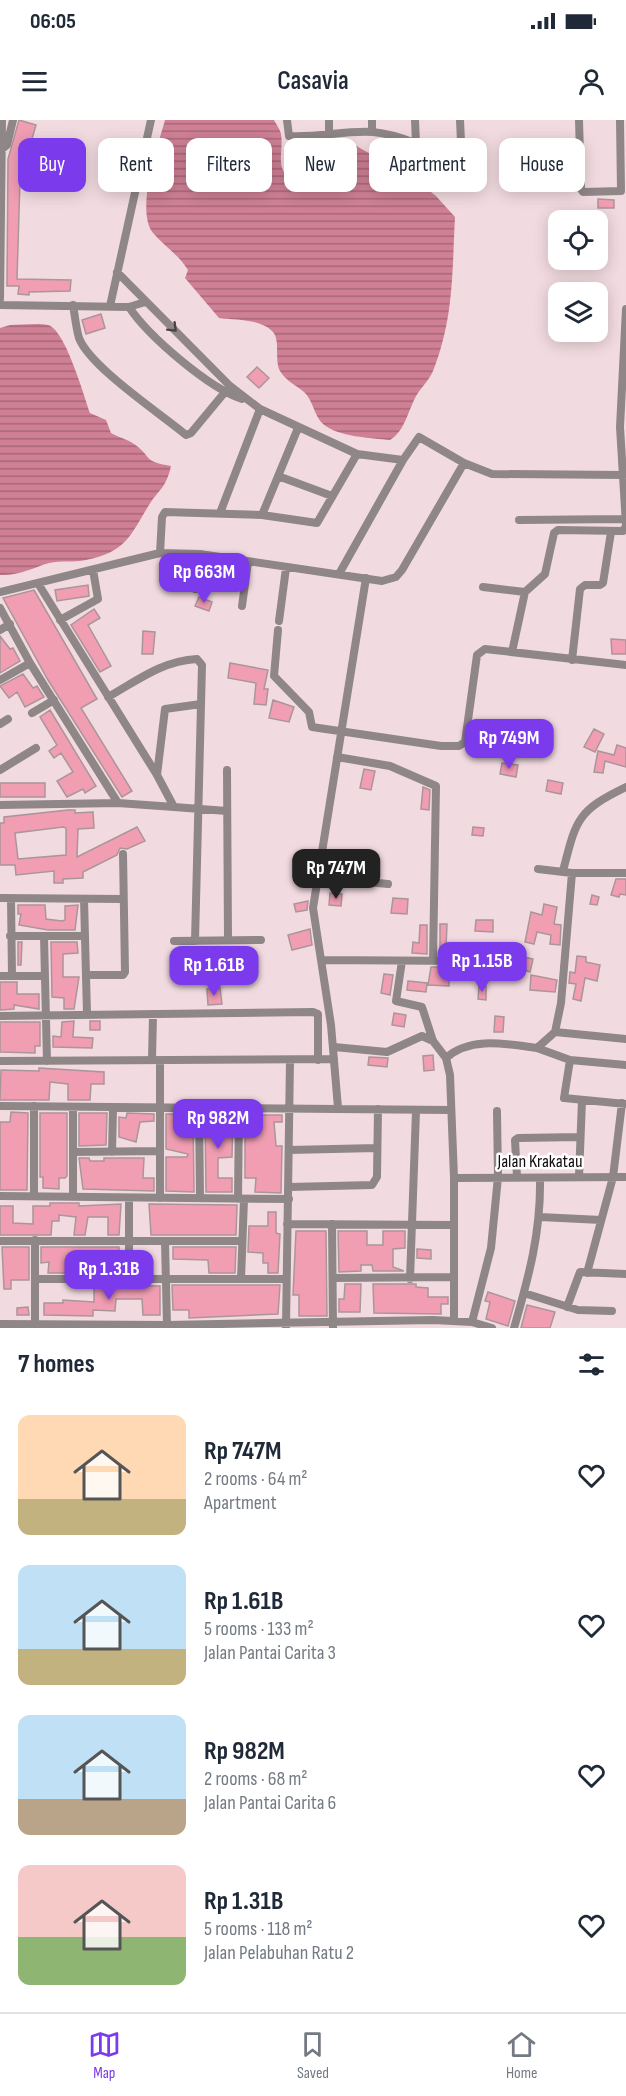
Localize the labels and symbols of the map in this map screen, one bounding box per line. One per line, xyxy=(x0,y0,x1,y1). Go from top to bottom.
one-way arrow xyxy=(166,321,176,332)
pin: Rp 663M xyxy=(149,553,259,604)
pin: Rp 749M xyxy=(454,719,564,770)
pin: Rp 747M xyxy=(281,849,391,900)
pin: Rp 1.15B xyxy=(420,942,544,993)
pin: Rp 1.61B xyxy=(152,946,276,997)
pin: Rp 982M xyxy=(163,1099,273,1150)
street label: Jalan Krakatau xyxy=(497,1151,582,1172)
pin: Rp 1.31B xyxy=(47,1250,171,1301)

